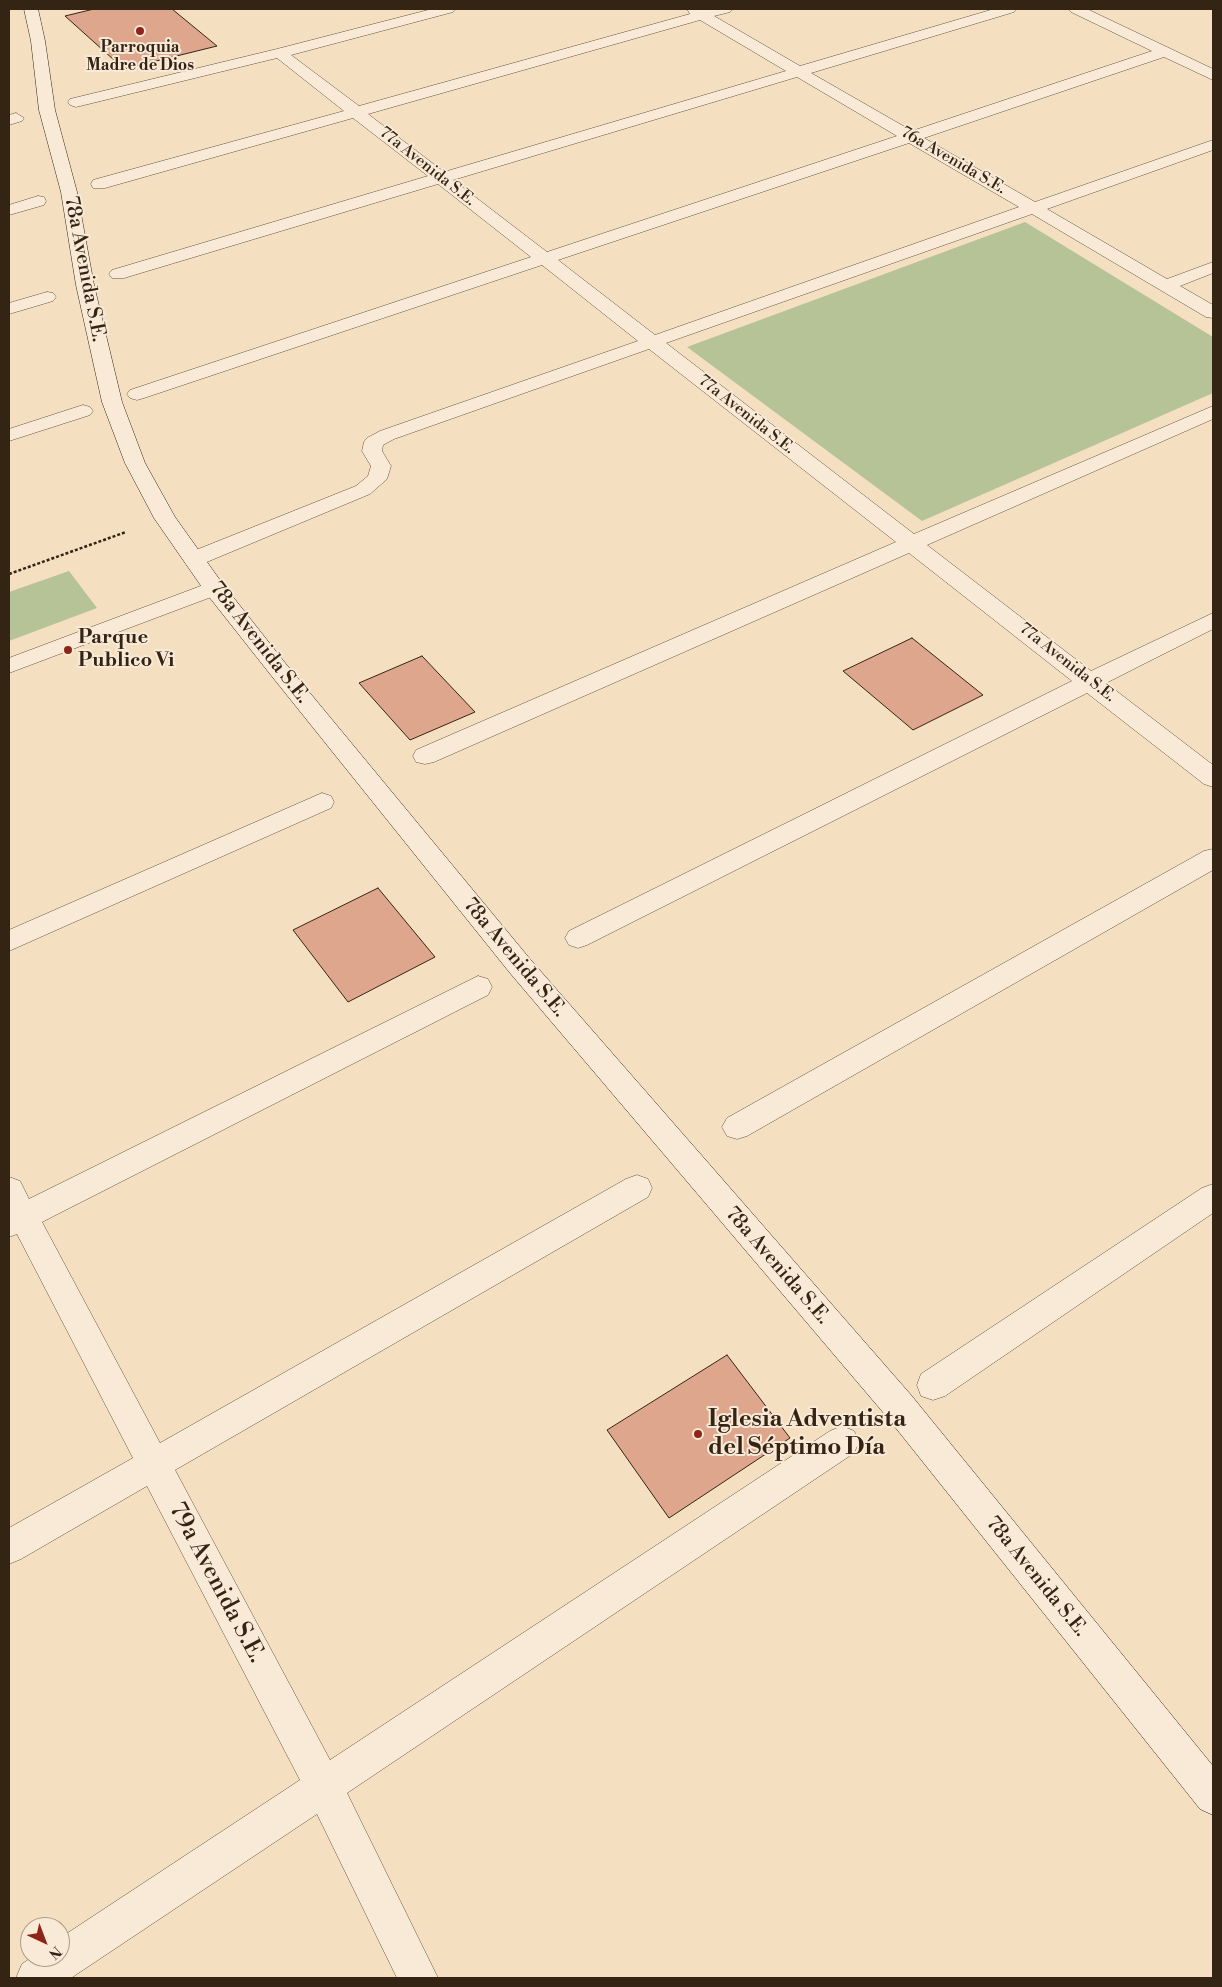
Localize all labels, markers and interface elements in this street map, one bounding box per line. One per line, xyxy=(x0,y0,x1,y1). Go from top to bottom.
marker: Parroquia Madre de Dios xyxy=(134,25,146,37)
place label: Parroquia Madre de Dios xyxy=(86,38,194,76)
street label: 76a Avenida S.E. xyxy=(897,123,1009,199)
street label: 77a Avenida S.E. xyxy=(375,124,479,210)
street label: 78a Avenida S.E. xyxy=(58,194,110,344)
street label: 77a Avenida S.E. xyxy=(694,372,798,458)
street label: 78a Avenida S.E. xyxy=(204,577,314,709)
street label: 77a Avenida S.E. xyxy=(1015,620,1119,706)
place label: Parque Publico Vi xyxy=(78,626,174,673)
marker: Parque Publico Vi xyxy=(62,644,74,656)
street label: 78a Avenida S.E. xyxy=(457,894,571,1022)
street label: 78a Avenida S.E. xyxy=(720,1202,834,1330)
place label: Iglesia Adventista del Séptimo Día xyxy=(708,1406,906,1462)
marker: Iglesia Adventista del Séptimo Día xyxy=(692,1428,704,1440)
street label: 79a Avenida S.E. xyxy=(162,1498,270,1668)
street label: 78a Avenida S.E. xyxy=(980,1512,1092,1642)
north arrow xyxy=(20,1917,70,1967)
text: N xyxy=(44,1942,65,1963)

